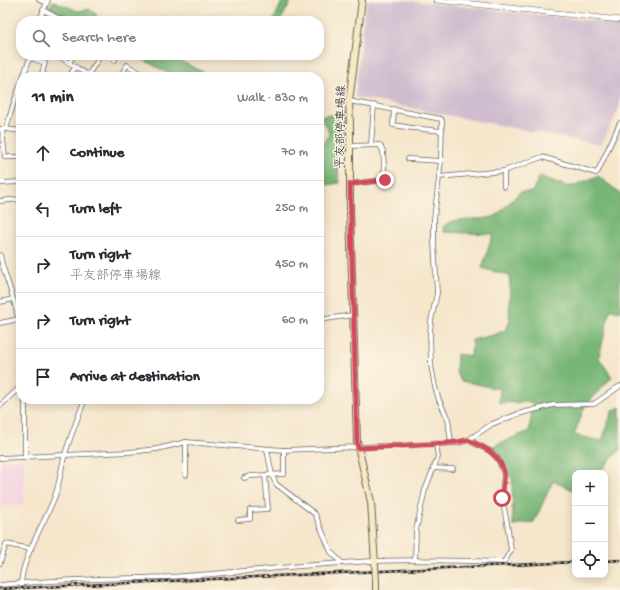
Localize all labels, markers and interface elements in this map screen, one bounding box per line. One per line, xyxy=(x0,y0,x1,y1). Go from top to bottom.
search box xyxy=(16,16,324,60)
icon: search xyxy=(30,27,52,49)
text: Search here xyxy=(62,29,136,47)
street label: 平友部停車場線 xyxy=(333,85,350,169)
text: 11 min xyxy=(32,88,74,108)
text: Walk · 830 m xyxy=(237,91,308,106)
icon: ahead xyxy=(32,142,54,164)
text: Continue xyxy=(70,144,124,162)
text: 70 m xyxy=(282,145,308,160)
route end xyxy=(376,171,394,189)
icon: left xyxy=(32,198,54,220)
text: Turn left xyxy=(70,200,121,218)
text: 250 m xyxy=(275,201,308,216)
text: Turn right xyxy=(70,246,130,264)
icon: right xyxy=(32,254,54,276)
text: 450 m xyxy=(275,257,308,272)
text: 平友部停車場線 xyxy=(70,269,161,284)
icon: right xyxy=(32,310,54,332)
text: Turn right xyxy=(70,312,130,330)
text: 60 m xyxy=(282,313,308,328)
icon: arrive xyxy=(32,366,54,388)
text: Arrive at destination xyxy=(70,368,200,386)
map controls xyxy=(572,470,608,578)
button: + xyxy=(572,470,608,506)
route start xyxy=(493,489,511,507)
button: − xyxy=(572,506,608,542)
button: locate xyxy=(572,542,608,578)

